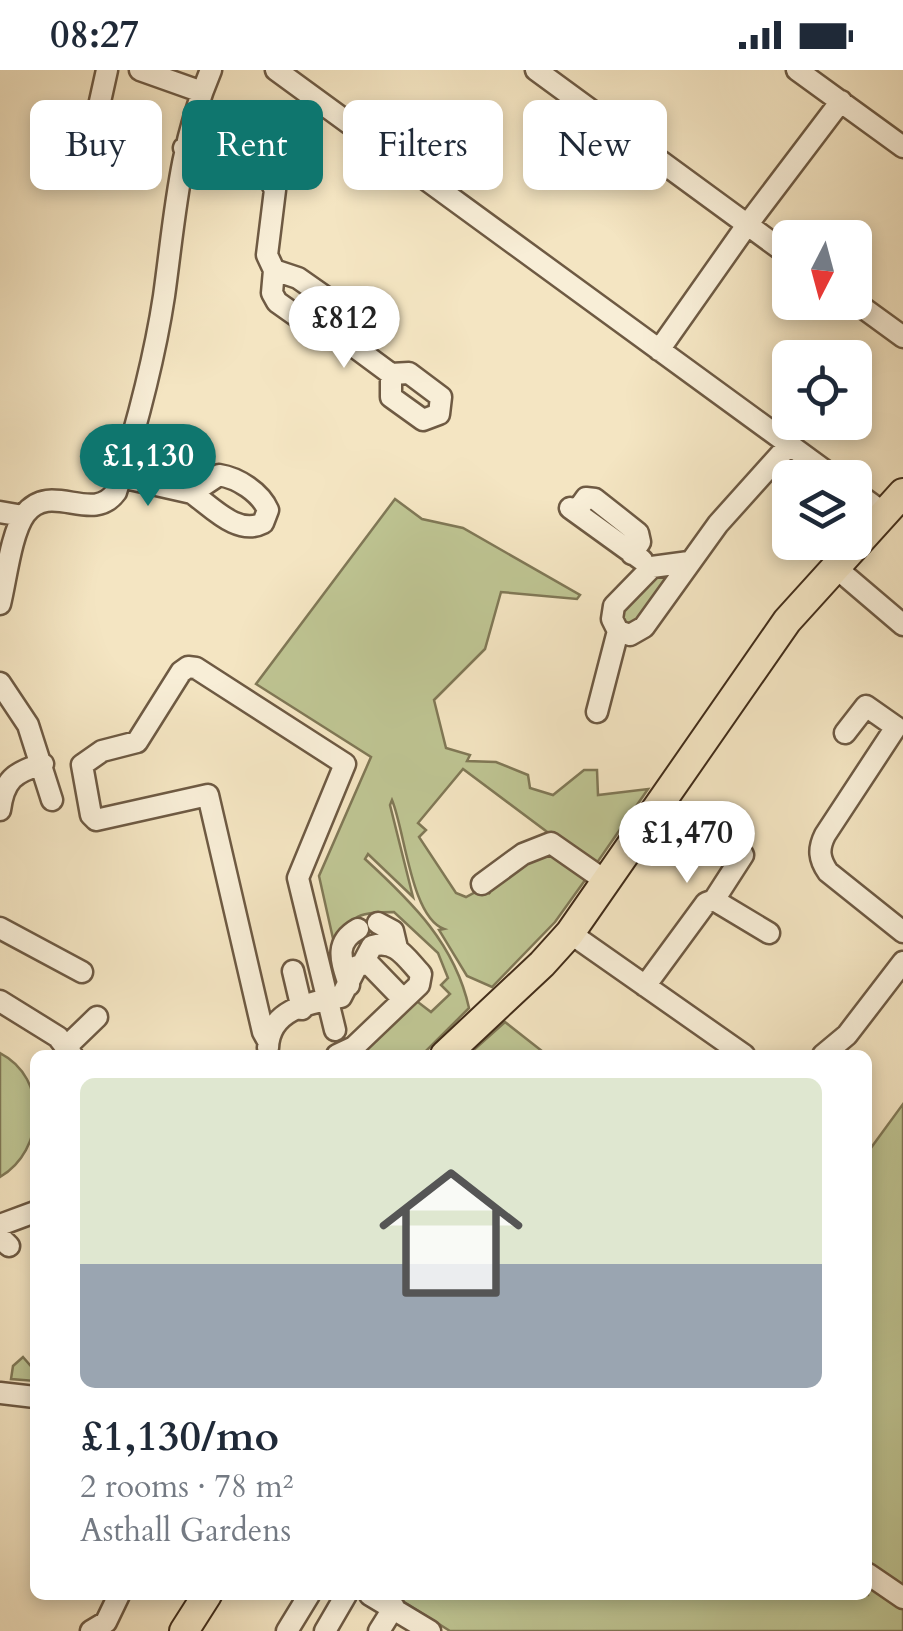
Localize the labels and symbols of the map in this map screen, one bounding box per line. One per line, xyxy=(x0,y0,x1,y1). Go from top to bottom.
north arrow xyxy=(772,220,872,320)
pin: £812 xyxy=(285,286,403,371)
pin: £1,130 xyxy=(67,424,229,509)
pin: £1,470 xyxy=(606,801,768,886)

